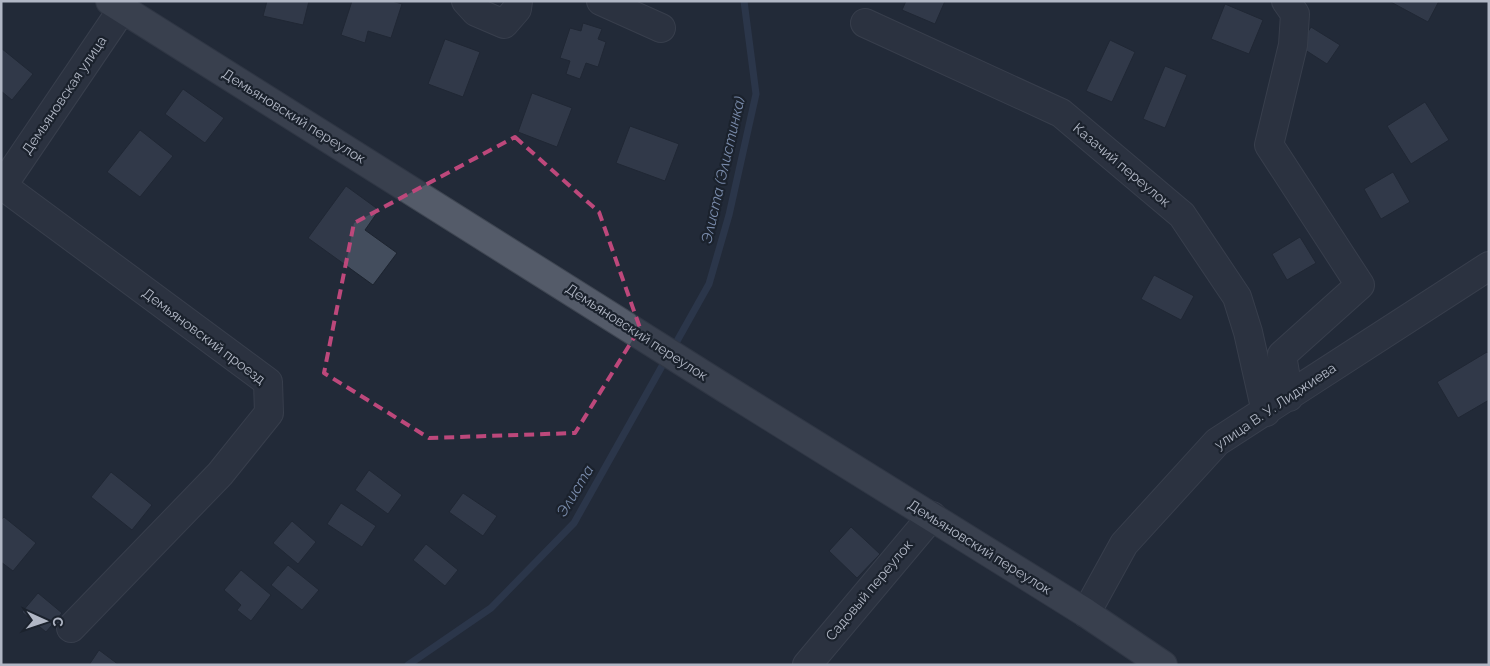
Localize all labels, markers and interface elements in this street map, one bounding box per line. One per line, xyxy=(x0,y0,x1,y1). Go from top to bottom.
street label: Демьяновская улица xyxy=(18,33,110,157)
street label: Демьяновский переулок xyxy=(219,65,369,167)
water label: Элиста (Элистинка) xyxy=(697,95,749,245)
street label: Казачий переулок xyxy=(1070,120,1174,210)
street label: Демьяновский переулок xyxy=(563,280,711,384)
street label: Демьяновский проезд xyxy=(140,285,268,387)
street label: улица В. У. Лиджиева xyxy=(1211,359,1339,453)
water label: Элиста xyxy=(553,462,597,520)
street label: Демьяновский переулок xyxy=(905,496,1055,598)
street label: Садовый переулок xyxy=(822,536,916,644)
north arrow xyxy=(20,596,70,646)
text: С xyxy=(50,616,66,627)

